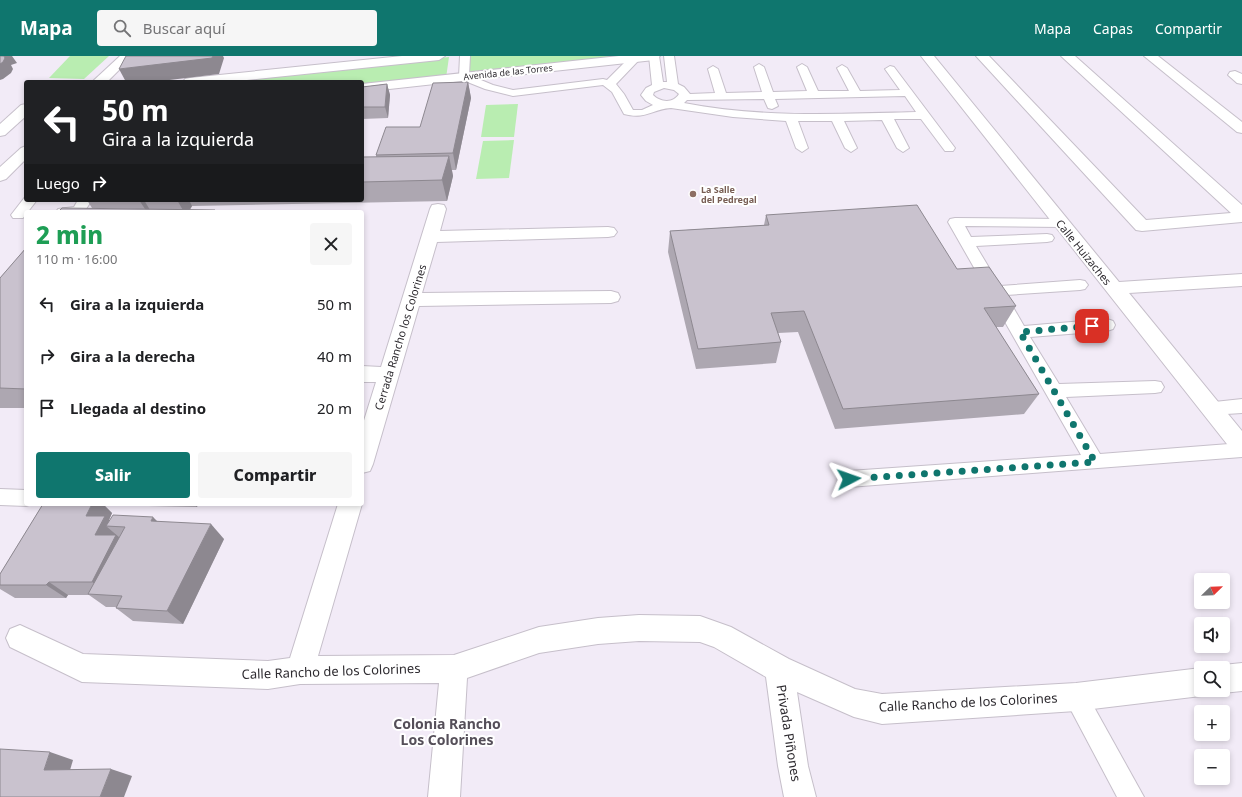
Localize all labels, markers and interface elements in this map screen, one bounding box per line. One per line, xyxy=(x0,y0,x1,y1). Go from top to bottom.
search box xyxy=(97,10,377,46)
text: Mapa xyxy=(20,15,73,41)
icon: search xyxy=(111,17,133,39)
text: Buscar aquí xyxy=(143,18,225,38)
text: Mapa xyxy=(1034,19,1071,38)
text: Capas xyxy=(1093,19,1133,38)
text: Compartir xyxy=(1155,19,1222,38)
street label: Avenida de las Torres xyxy=(463,61,553,83)
text: 50 m xyxy=(102,91,169,129)
icon: left xyxy=(36,96,88,148)
text: Gira a la izquierda xyxy=(102,127,254,151)
icon: right xyxy=(88,172,110,194)
text: Luego xyxy=(36,173,80,193)
place label: La Salle del Pedregal xyxy=(701,183,757,206)
marker: La Salle del Pedregal xyxy=(688,189,698,199)
street label: Calle Huizaches xyxy=(1053,216,1115,288)
text: 2 min xyxy=(36,218,103,251)
button: close xyxy=(310,223,352,265)
text: 110 m · 16:00 xyxy=(36,250,117,268)
street label: Cerrada Rancho los Colorines xyxy=(371,262,429,412)
icon: left xyxy=(36,293,58,315)
text: Gira a la izquierda xyxy=(70,294,204,314)
text: 50 m xyxy=(317,294,352,314)
pin xyxy=(1075,309,1109,343)
icon: arrive xyxy=(1081,315,1103,337)
icon: right xyxy=(36,345,58,367)
text: Gira a la derecha xyxy=(70,346,195,366)
text: 40 m xyxy=(317,346,352,366)
icon: arrive xyxy=(36,397,58,419)
text: Llegada al destino xyxy=(70,398,206,418)
text: 20 m xyxy=(317,398,352,418)
button: Salir xyxy=(36,452,190,498)
button: Compartir xyxy=(198,452,352,498)
position arrow xyxy=(828,458,870,500)
north arrow xyxy=(1194,573,1230,609)
map controls xyxy=(1194,573,1230,785)
button: sound xyxy=(1194,617,1230,653)
street label: Calle Rancho de los Colorines xyxy=(241,659,421,683)
button: search xyxy=(1194,661,1230,697)
street label: Privada Piñones xyxy=(772,683,806,783)
street label: Calle Rancho de los Colorines xyxy=(878,688,1058,716)
button: + xyxy=(1194,705,1230,741)
district label: Colonia Rancho Los Colorines xyxy=(393,714,501,749)
button: − xyxy=(1194,749,1230,785)

